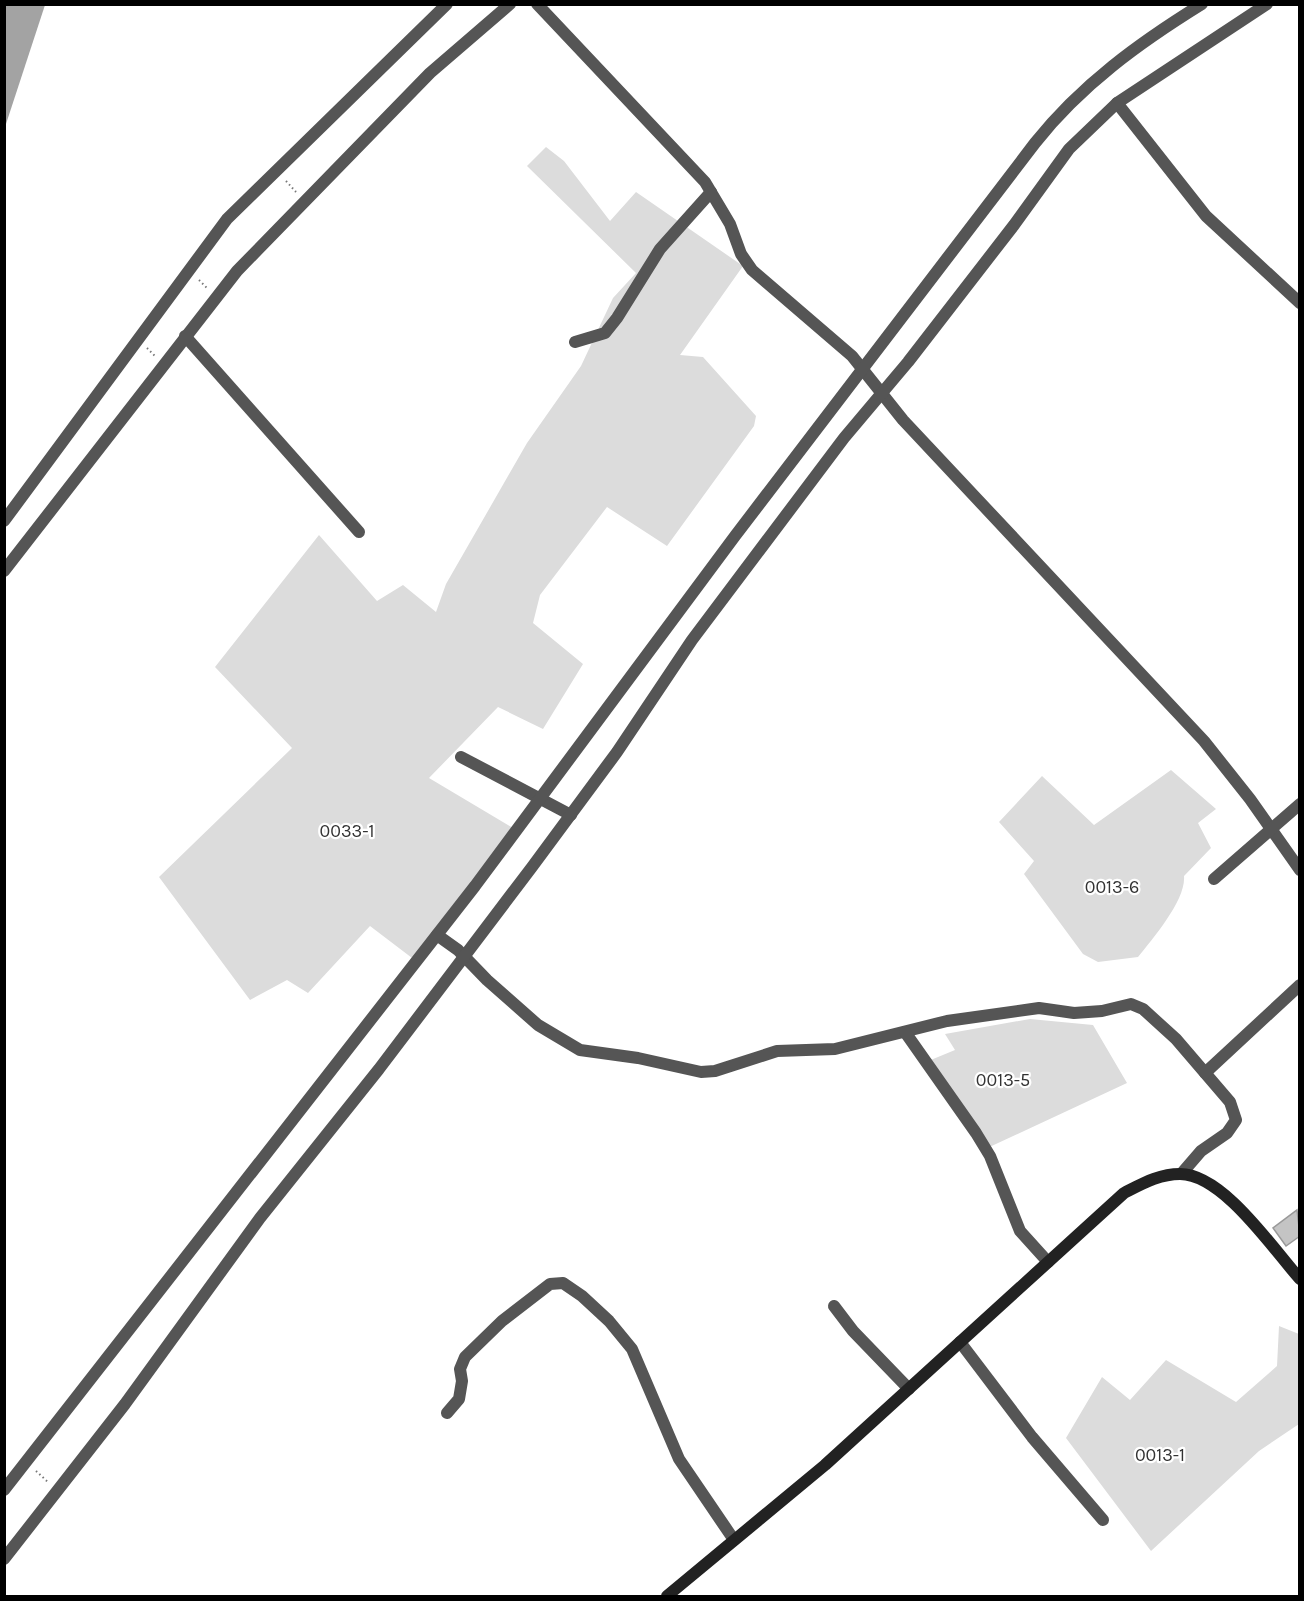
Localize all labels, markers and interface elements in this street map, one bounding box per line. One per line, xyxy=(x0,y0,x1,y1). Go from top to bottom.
park label: 0033-1 xyxy=(320,820,374,842)
park label: 0013-6 xyxy=(1085,876,1139,898)
park label: 0013-5 xyxy=(976,1069,1030,1091)
park label: 0013-1 xyxy=(1135,1444,1185,1466)

